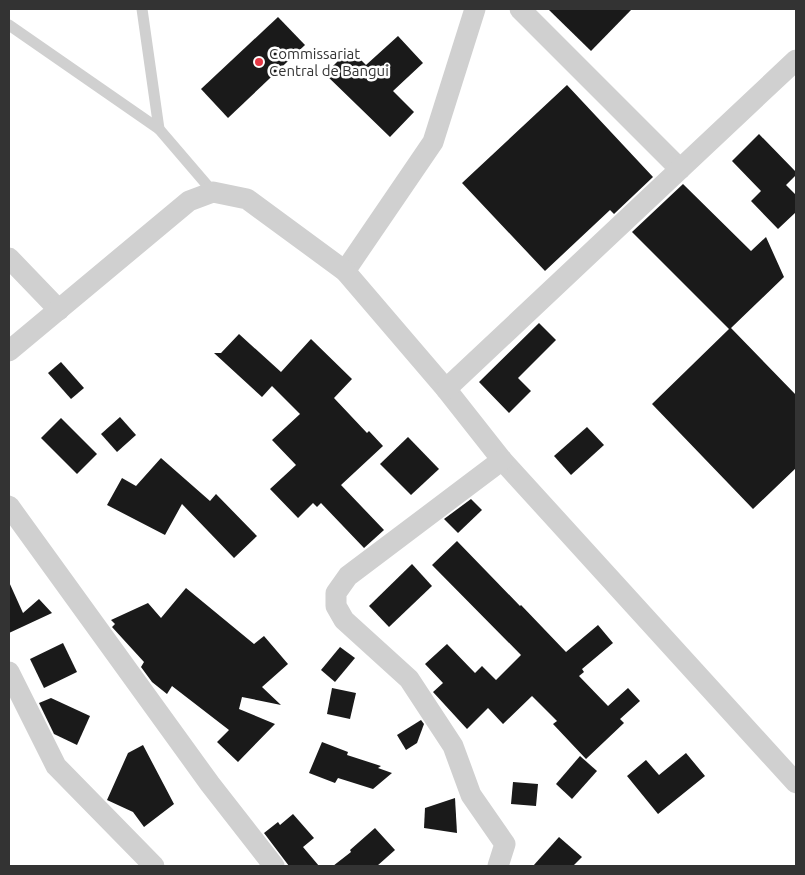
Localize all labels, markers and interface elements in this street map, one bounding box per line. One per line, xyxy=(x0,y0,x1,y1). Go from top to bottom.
place label: Commissariat Central de Bangui xyxy=(269,45,389,79)
marker: Commissariat Central de Bangui xyxy=(253,56,265,68)

